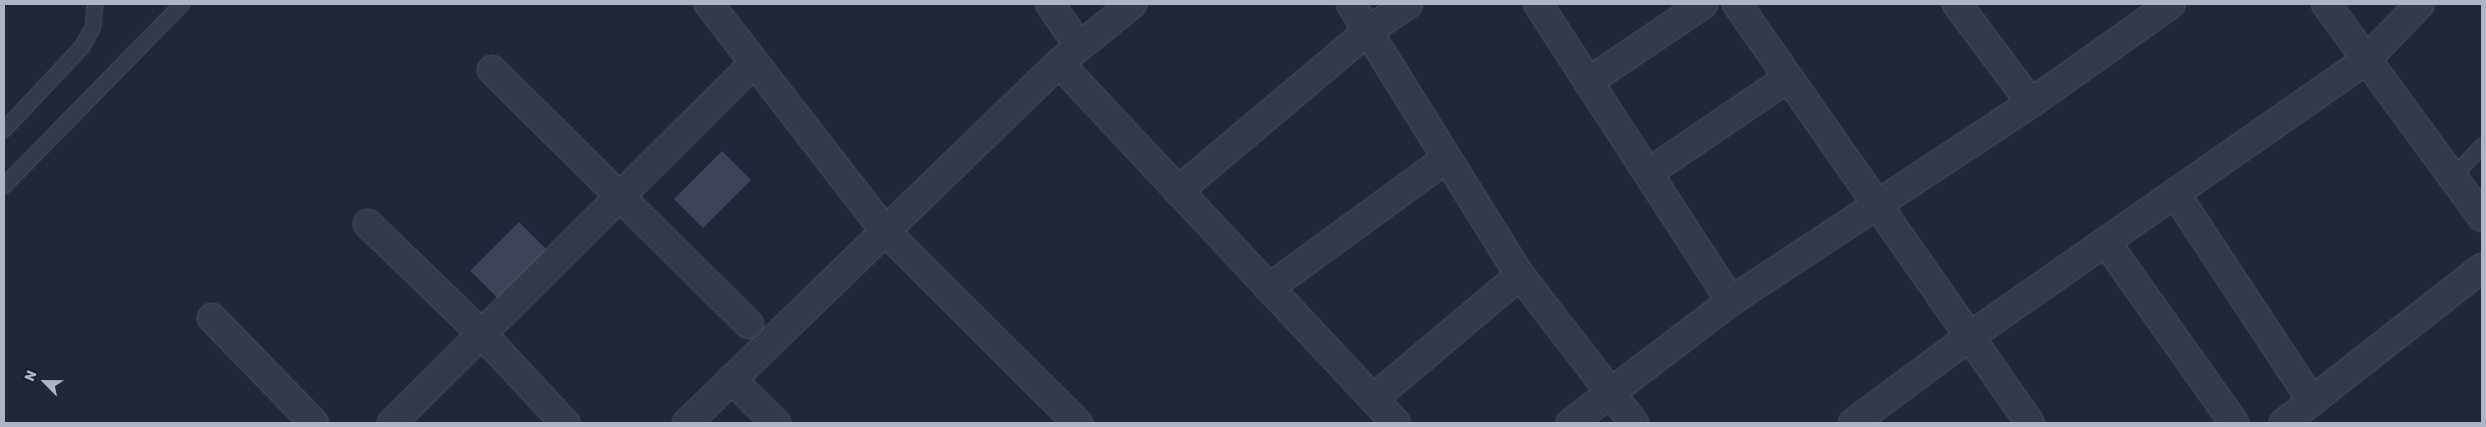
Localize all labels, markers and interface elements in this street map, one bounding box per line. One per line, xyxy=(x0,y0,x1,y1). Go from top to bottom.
north arrow xyxy=(20,357,70,407)
text: N xyxy=(21,368,41,384)

